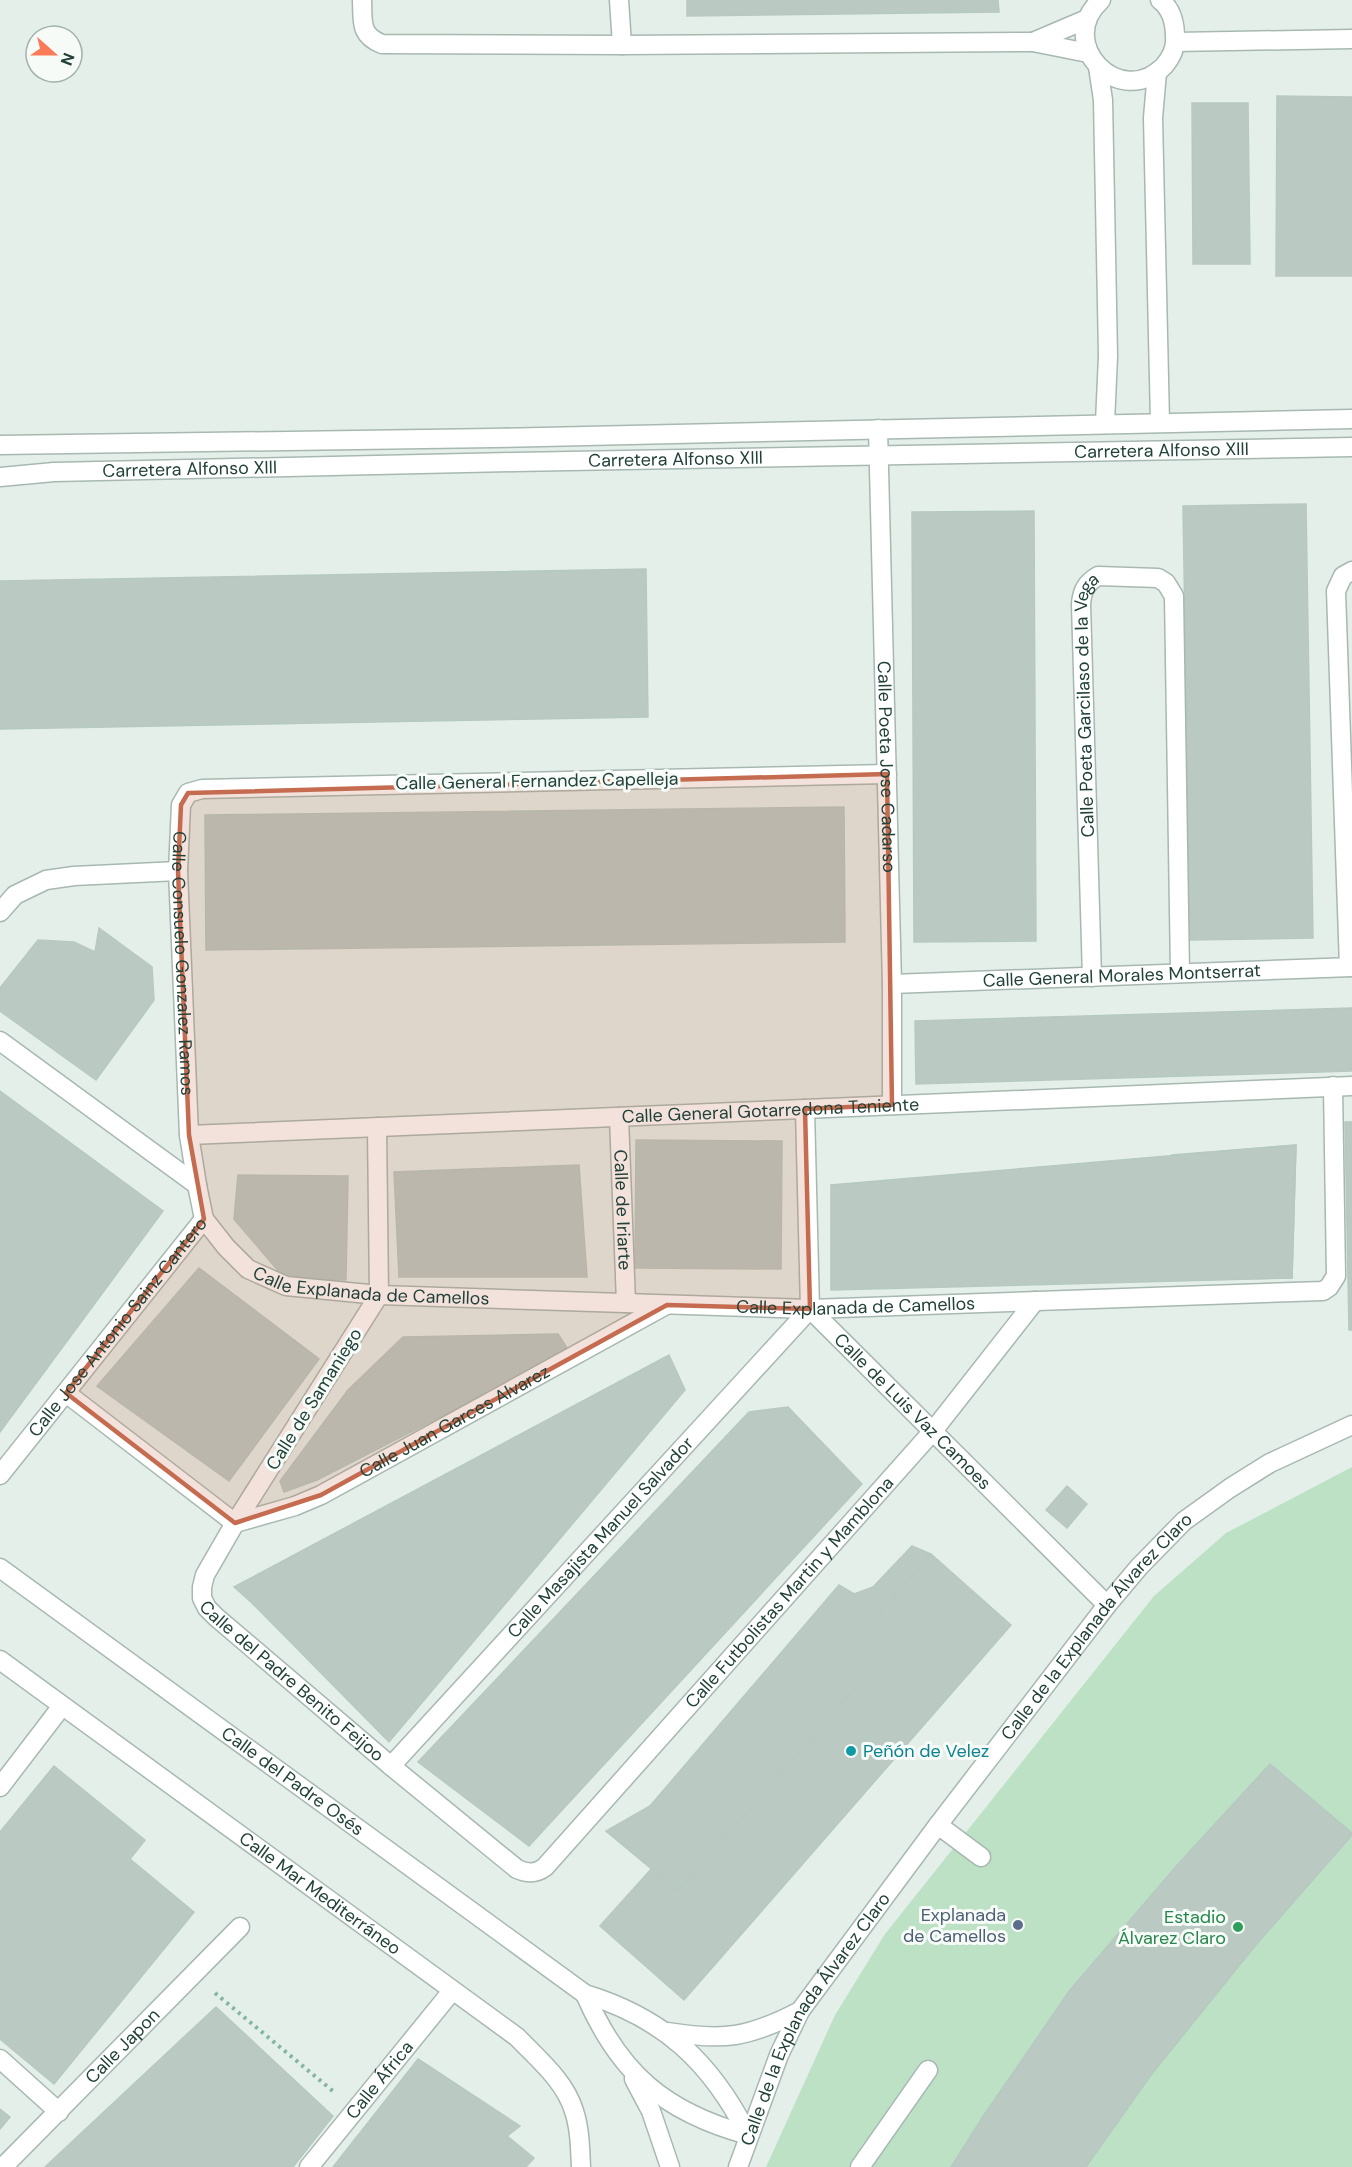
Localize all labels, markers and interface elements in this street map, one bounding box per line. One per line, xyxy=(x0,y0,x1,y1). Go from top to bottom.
north arrow xyxy=(24,24,84,84)
text: N xyxy=(56,50,79,68)
street label: Carretera Alfonso XIII xyxy=(1074,437,1249,464)
street label: Carretera Alfonso XIII xyxy=(588,446,763,473)
street label: Carretera Alfonso XIII xyxy=(102,455,277,483)
street label: Calle Poeta Garcilaso de la Vega xyxy=(1069,567,1104,838)
street label: Calle Poeta Jose Cadarso xyxy=(872,661,901,873)
street label: Calle General Fernandez Capelleja xyxy=(395,767,679,795)
street label: Calle Consuelo Gonzalez Ramos xyxy=(166,830,199,1096)
street label: Calle General Morales Montserrat xyxy=(982,958,1261,993)
street label: Calle General Gotarredona Teniente xyxy=(621,1092,920,1129)
street label: Calle de Iriarte xyxy=(608,1149,637,1271)
street label: Calle Jose Antonio Sainz Cantero xyxy=(23,1212,213,1442)
street label: Calle Explanada de Camellos xyxy=(249,1261,490,1311)
street label: Calle Explanada de Camellos xyxy=(736,1291,976,1321)
street label: Calle de Samaniego xyxy=(261,1323,367,1475)
street label: Calle de Luis Vaz Camoes xyxy=(829,1328,996,1495)
street label: Calle Juan Garces Alvarez xyxy=(355,1359,554,1484)
street label: Calle Masajista Manuel Salvador xyxy=(502,1431,699,1643)
street label: Calle Futbolistas Martin y Mamblona xyxy=(680,1471,899,1713)
street label: Calle de la Explanada Álvarez Claro xyxy=(995,1507,1197,1745)
street label: Calle del Padre Benito Feijoo xyxy=(194,1595,389,1767)
street label: Calle del Padre Osés xyxy=(217,1721,369,1841)
place label: Peñón de Velez xyxy=(863,1739,989,1763)
marker: Peñón de Velez xyxy=(844,1744,858,1758)
street label: Calle Mar Mediterráneo xyxy=(234,1826,406,1960)
street label: Calle de la Explanada Álvarez Claro xyxy=(735,1888,896,2149)
place label: Explanada de Camellos xyxy=(903,1903,1006,1948)
place label: Estadio Álvarez Claro xyxy=(1118,1905,1226,1950)
marker: Explanada de Camellos xyxy=(1011,1918,1025,1932)
marker: Estadio Álvarez Claro xyxy=(1231,1920,1245,1934)
street label: Calle Japon xyxy=(80,2003,165,2089)
street label: Calle África xyxy=(340,2036,419,2124)

